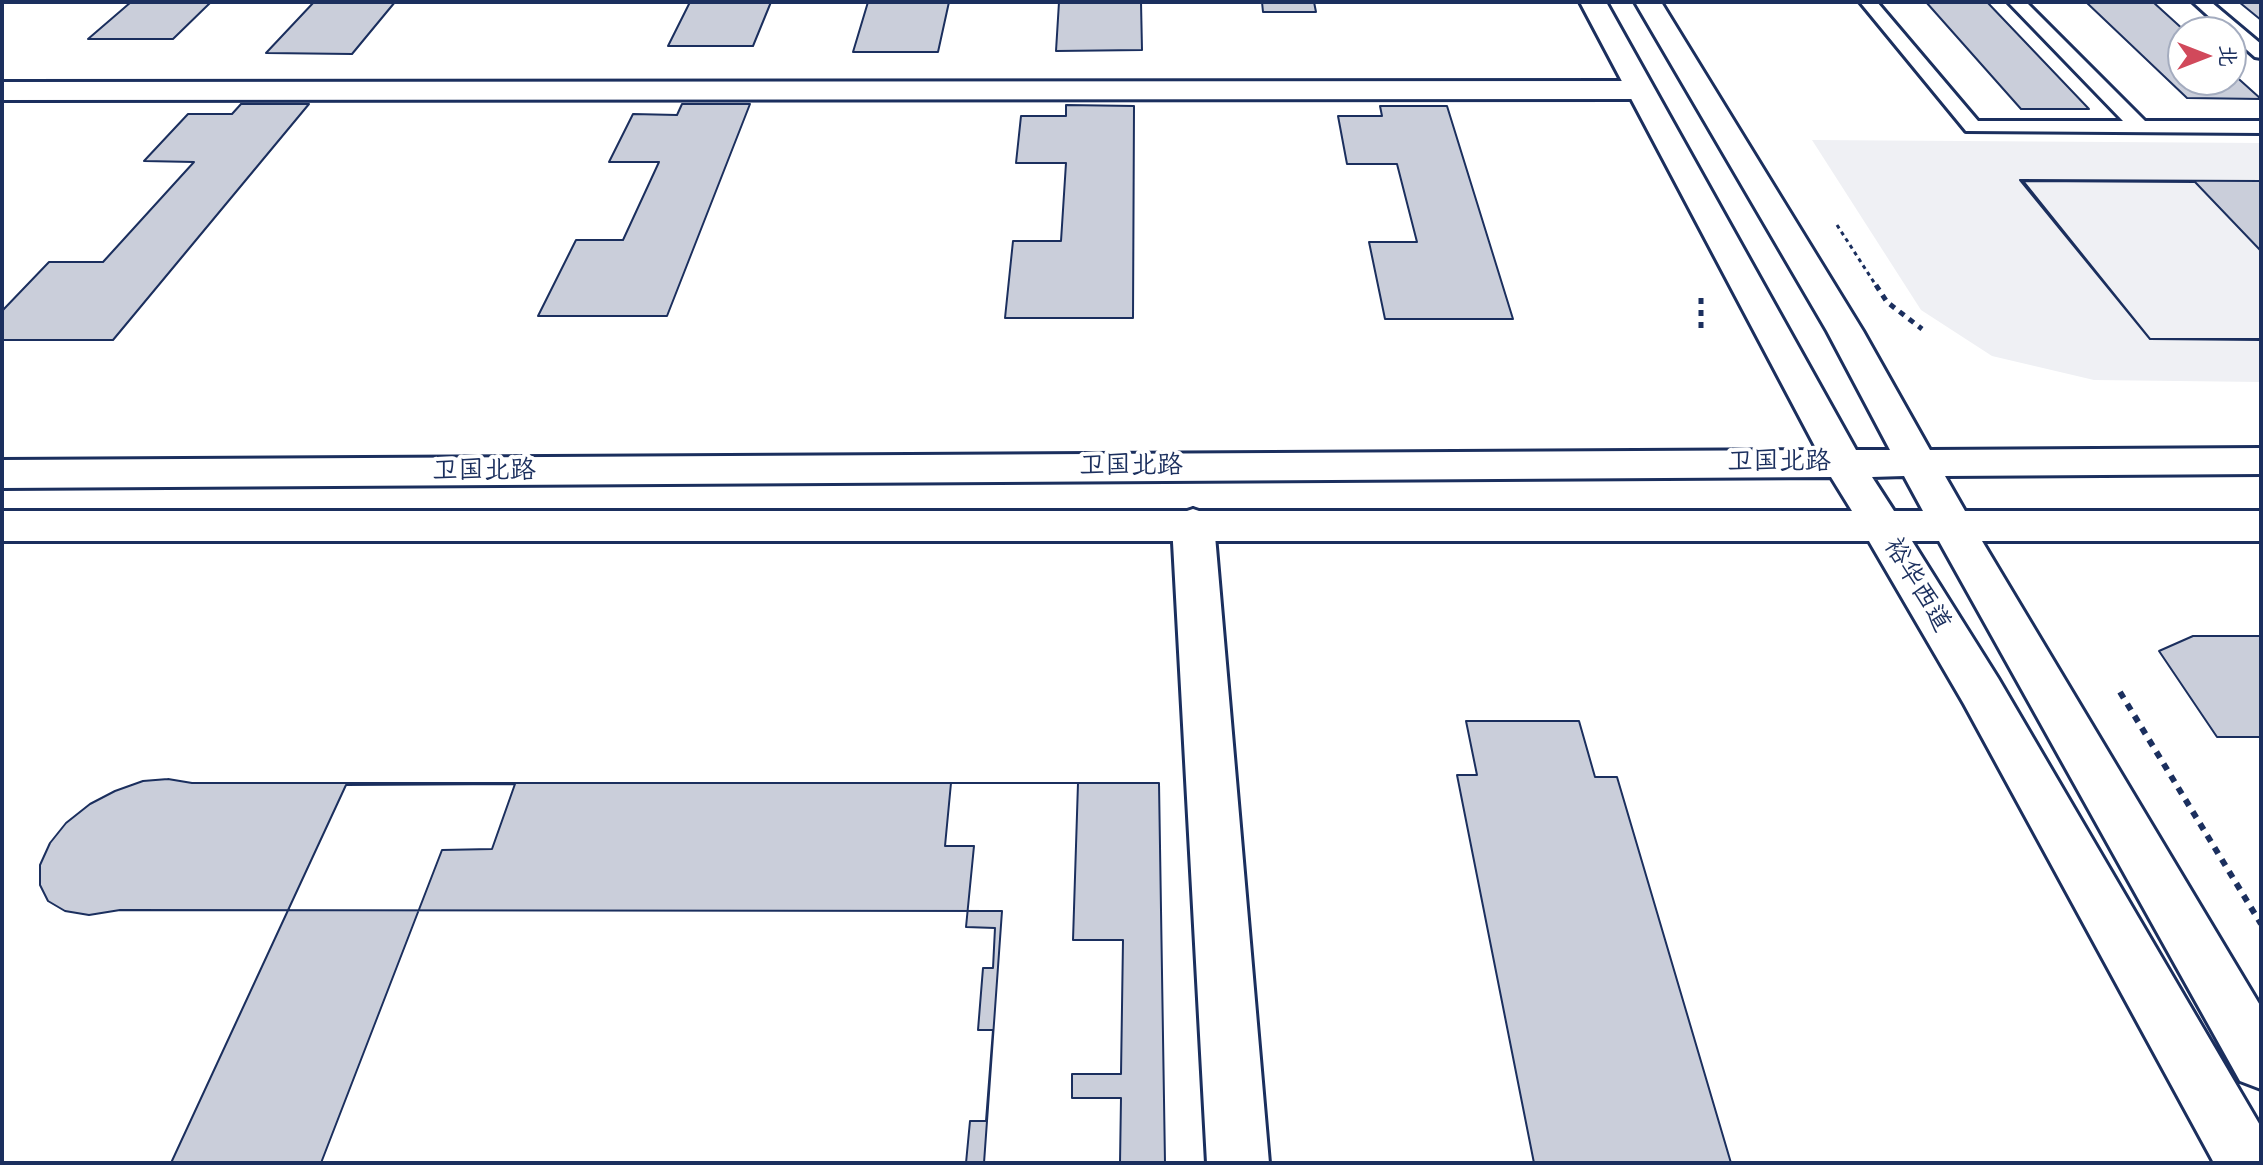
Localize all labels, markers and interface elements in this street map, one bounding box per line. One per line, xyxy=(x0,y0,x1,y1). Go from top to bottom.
north arrow xyxy=(2167,16,2247,96)
text: 北 xyxy=(2214,45,2244,67)
street label: 卫国北路 xyxy=(1727,446,1831,478)
street label: 卫国北路 xyxy=(1079,450,1183,482)
street label: 卫国北路 xyxy=(432,455,536,487)
street label: 裕华西道 xyxy=(1877,532,1957,638)

